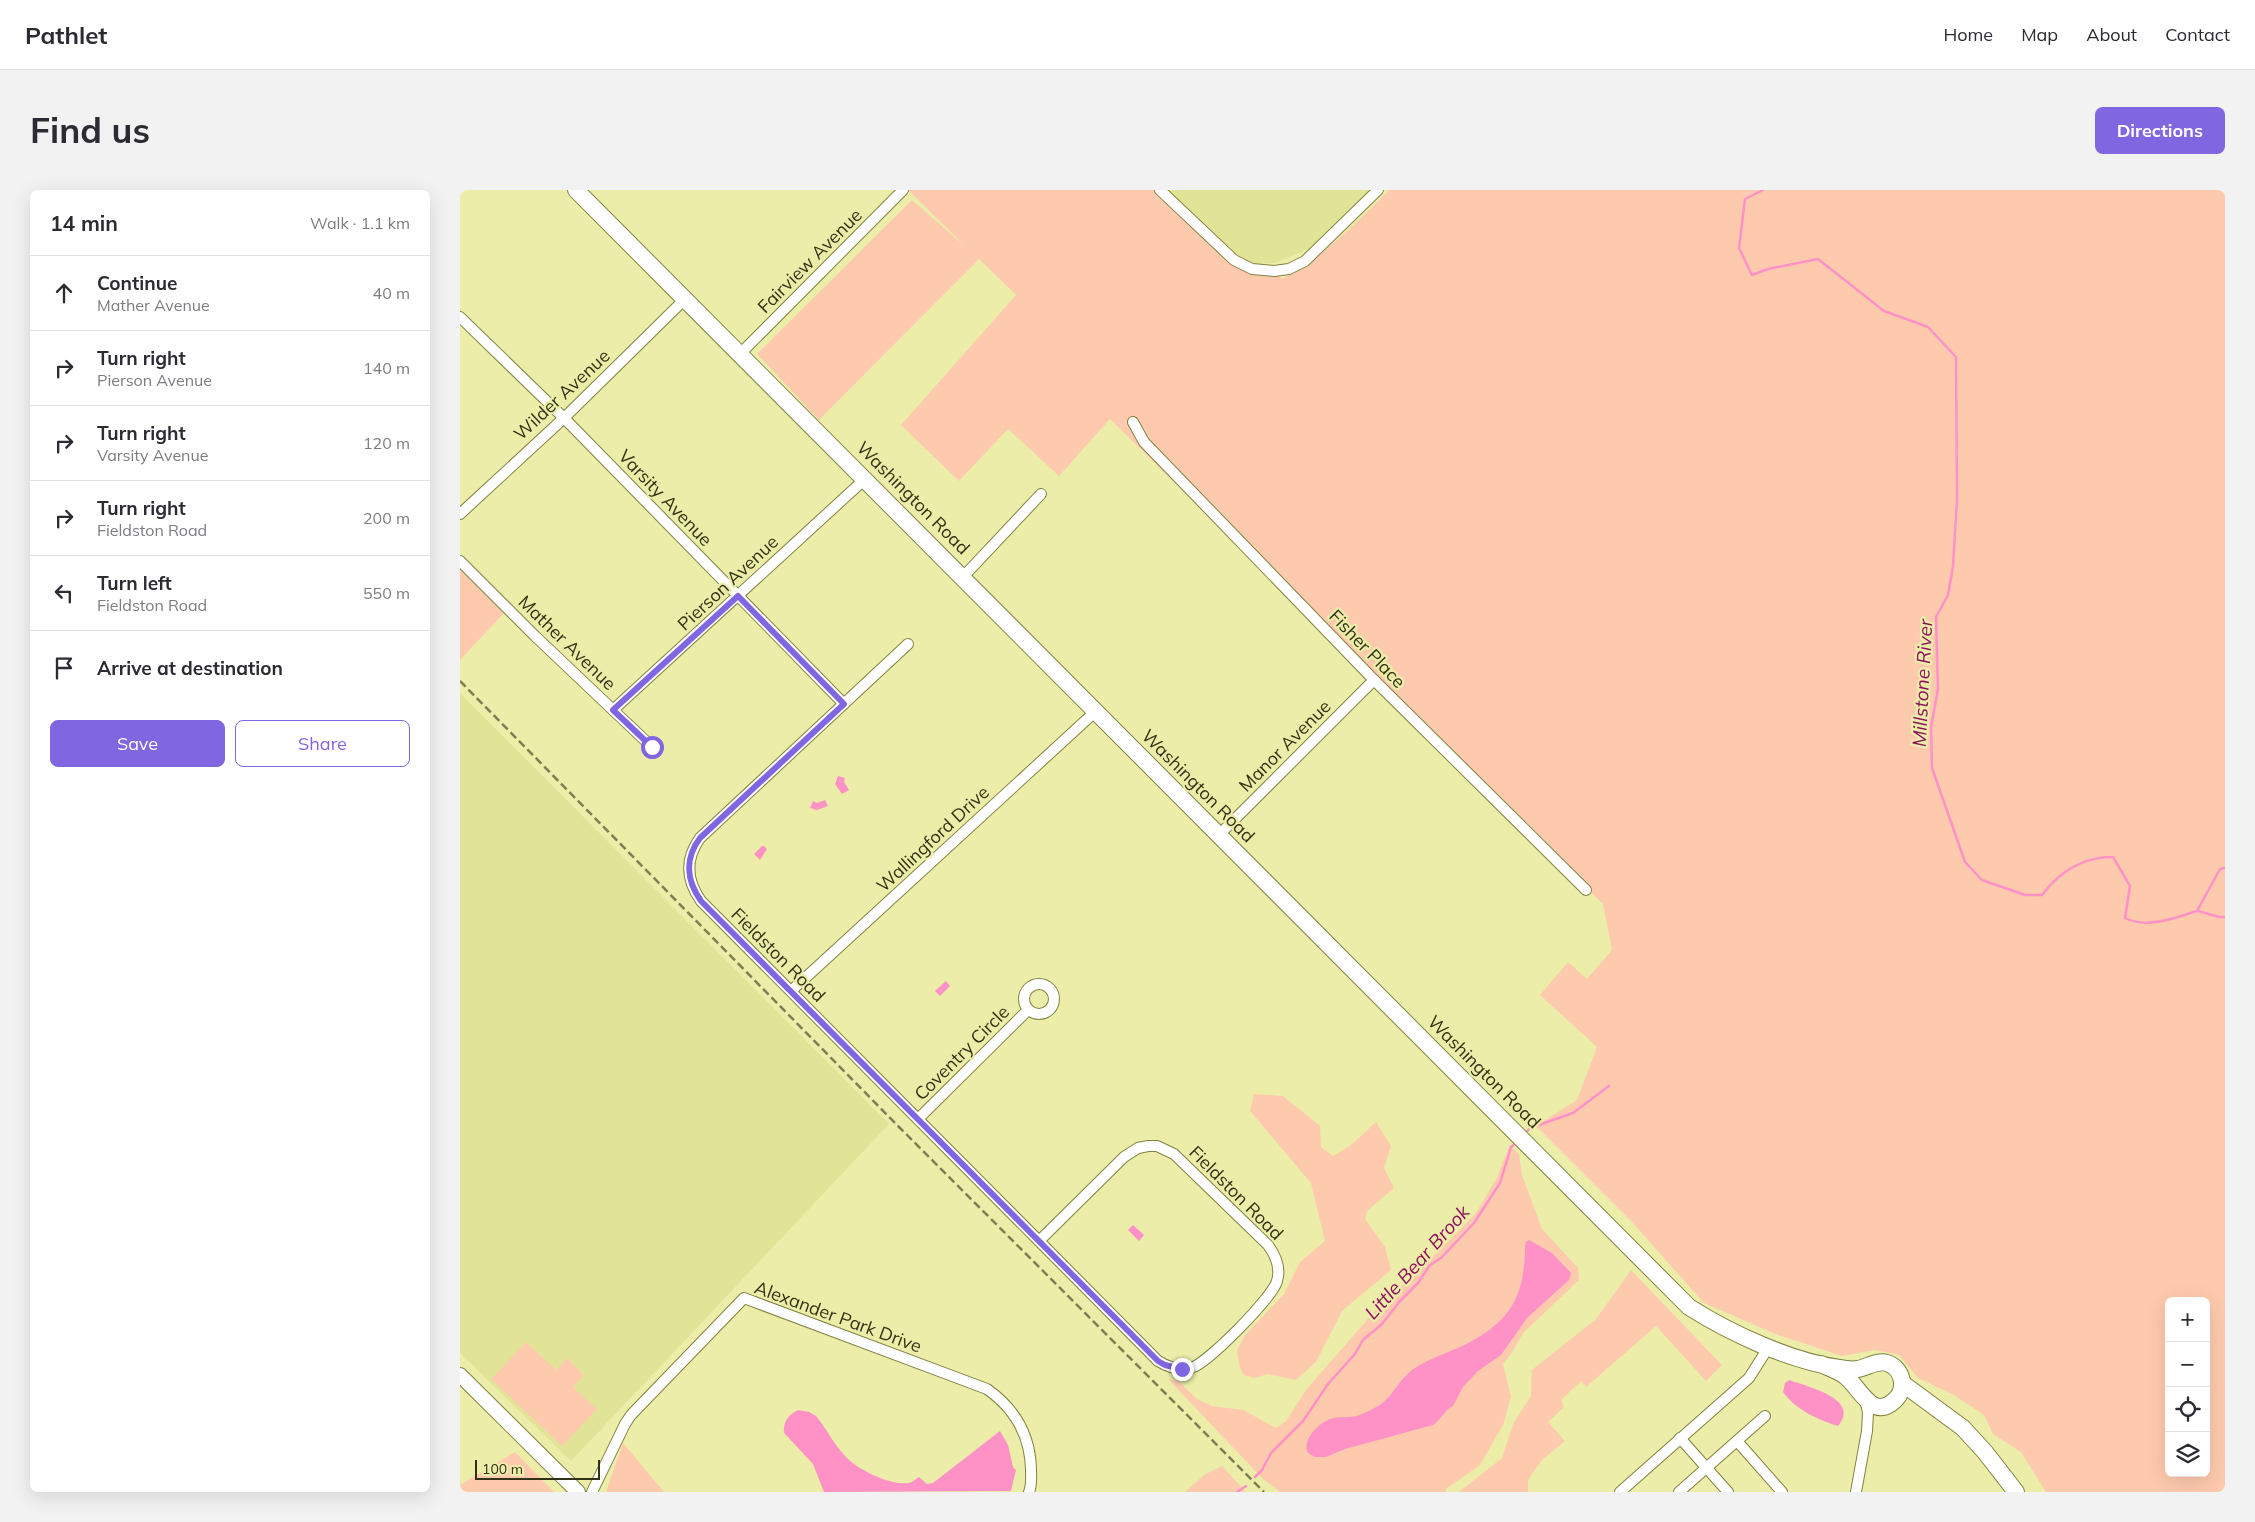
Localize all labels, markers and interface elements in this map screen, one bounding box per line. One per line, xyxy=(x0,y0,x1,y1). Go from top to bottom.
text: Pathlet xyxy=(25,20,107,50)
text: Home xyxy=(1943,23,1993,46)
text: Map xyxy=(2021,23,2058,46)
text: About xyxy=(2086,23,2137,46)
text: Contact xyxy=(2165,23,2230,46)
button: Directions xyxy=(2095,107,2225,154)
text: Find us xyxy=(30,108,150,152)
street label: Fairview Avenue xyxy=(753,204,867,318)
text: 14 min xyxy=(50,210,118,236)
text: Walk · 1.1 km xyxy=(310,213,410,233)
text: Continue xyxy=(97,271,177,295)
icon: ahead xyxy=(50,279,78,307)
text: 40 m xyxy=(373,283,410,303)
text: Mather Avenue xyxy=(97,295,210,315)
street label: Wilder Avenue xyxy=(509,344,615,445)
text: Turn right xyxy=(97,346,186,370)
icon: right xyxy=(50,354,78,382)
text: 140 m xyxy=(363,358,410,378)
text: Pierson Avenue xyxy=(97,370,212,390)
text: Turn right xyxy=(97,421,186,445)
icon: right xyxy=(50,429,78,457)
text: 120 m xyxy=(363,433,410,453)
street label: Washington Road xyxy=(852,436,975,559)
text: Varsity Avenue xyxy=(97,445,208,465)
street label: Varsity Avenue xyxy=(614,445,717,551)
text: Turn right xyxy=(97,496,186,520)
icon: right xyxy=(50,504,78,532)
text: 200 m xyxy=(363,508,410,528)
text: Fieldston Road xyxy=(97,520,207,540)
street label: Pierson Avenue xyxy=(673,530,783,635)
text: Turn left xyxy=(97,571,172,595)
icon: left xyxy=(50,579,78,607)
text: 550 m xyxy=(363,583,410,603)
street label: Mather Avenue xyxy=(514,590,621,695)
text: Fieldston Road xyxy=(97,595,207,615)
street label: Fisher Place xyxy=(1324,605,1410,693)
water label: Millstone River xyxy=(1907,617,1937,747)
icon: arrive xyxy=(50,654,78,682)
text: Arrive at destination xyxy=(97,656,283,680)
street label: Manor Avenue xyxy=(1234,695,1336,797)
button: Save xyxy=(50,720,225,767)
button: Share xyxy=(235,720,410,767)
street label: Washington Road xyxy=(1137,724,1260,847)
route start xyxy=(641,736,664,759)
street label: Wallingford Drive xyxy=(872,781,994,897)
street label: Fieldston Road xyxy=(726,903,830,1007)
street label: Coventry Circle xyxy=(909,1000,1014,1105)
street label: Washington Road xyxy=(1423,1010,1546,1133)
street label: Fieldston Road xyxy=(1184,1141,1288,1245)
water label: Little Bear Brook xyxy=(1359,1199,1475,1324)
street label: Alexander Park Drive xyxy=(752,1276,925,1357)
map controls xyxy=(2165,1297,2210,1477)
button: + xyxy=(2165,1297,2210,1342)
button: − xyxy=(2165,1342,2210,1387)
route end xyxy=(1171,1358,1194,1381)
button: locate xyxy=(2165,1387,2210,1432)
button: layers xyxy=(2165,1432,2210,1477)
scale bar xyxy=(475,1457,600,1480)
text: 100 m xyxy=(482,1460,523,1478)

